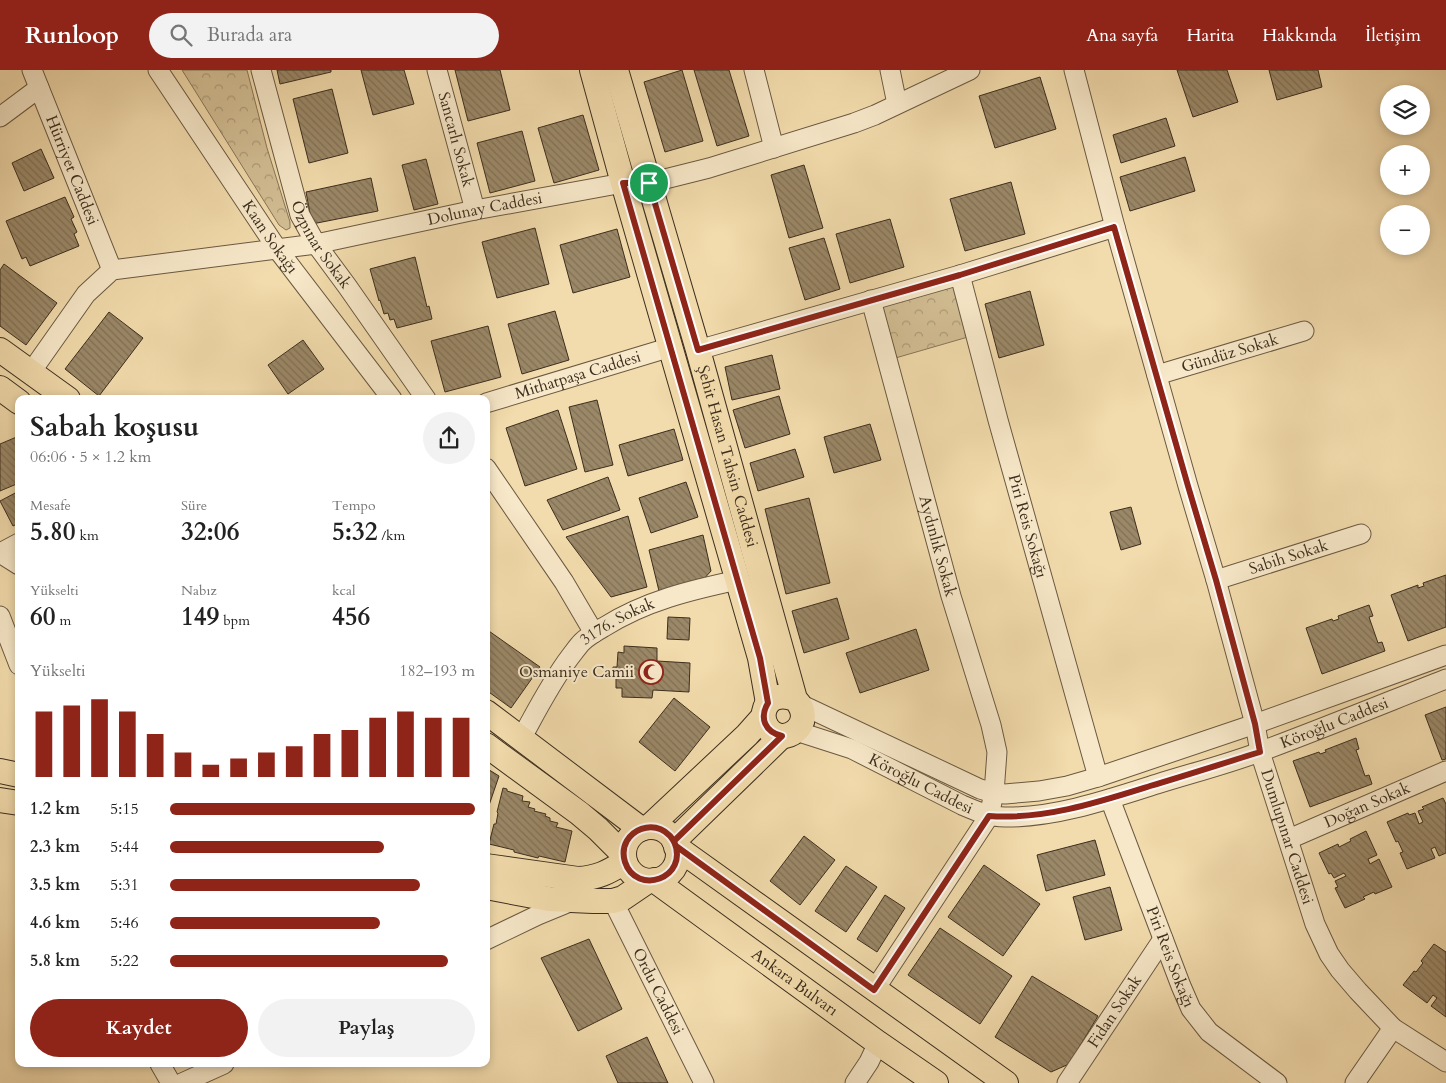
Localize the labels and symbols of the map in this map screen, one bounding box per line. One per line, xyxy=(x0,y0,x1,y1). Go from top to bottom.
street label: Sancarlı Sokak xyxy=(432,89,479,190)
street label: Hürriyet Caddesi xyxy=(40,112,104,229)
pin xyxy=(628,162,670,204)
street label: Dolunay Caddesi xyxy=(425,187,545,231)
street label: Kaan Sokağı xyxy=(237,196,303,279)
street label: Özpınar Sokak xyxy=(286,198,357,294)
street label: Gündüz Sokak xyxy=(1179,328,1281,378)
street label: Mithatpaşa Caddesi xyxy=(512,346,644,405)
street label: Şehit Hasan Tahsin Caddesi xyxy=(692,363,763,550)
street label: Piri Reis Sokağı xyxy=(1003,472,1053,581)
street label: Aydınlık Sokak xyxy=(913,493,962,600)
street label: Sabih Sokak xyxy=(1246,534,1331,580)
street label: 3176. Sokak xyxy=(575,592,658,650)
mosque icon: Osmaniye Camii xyxy=(638,659,664,685)
place label: Osmaniye Camii xyxy=(519,661,634,683)
street label: Köroğlu Caddesi xyxy=(1277,692,1392,754)
street label: Köroğlu Caddesi xyxy=(865,748,977,820)
street label: Dumlupınar Caddesi xyxy=(1255,766,1319,908)
street label: Doğan Sokak xyxy=(1321,777,1414,834)
street label: Piri Reis Sokağı xyxy=(1141,903,1200,1011)
street label: Ankara Bulvarı xyxy=(747,943,843,1022)
street label: Ordu Caddesi xyxy=(627,944,689,1039)
street label: Fidan Sokak xyxy=(1082,970,1147,1052)

